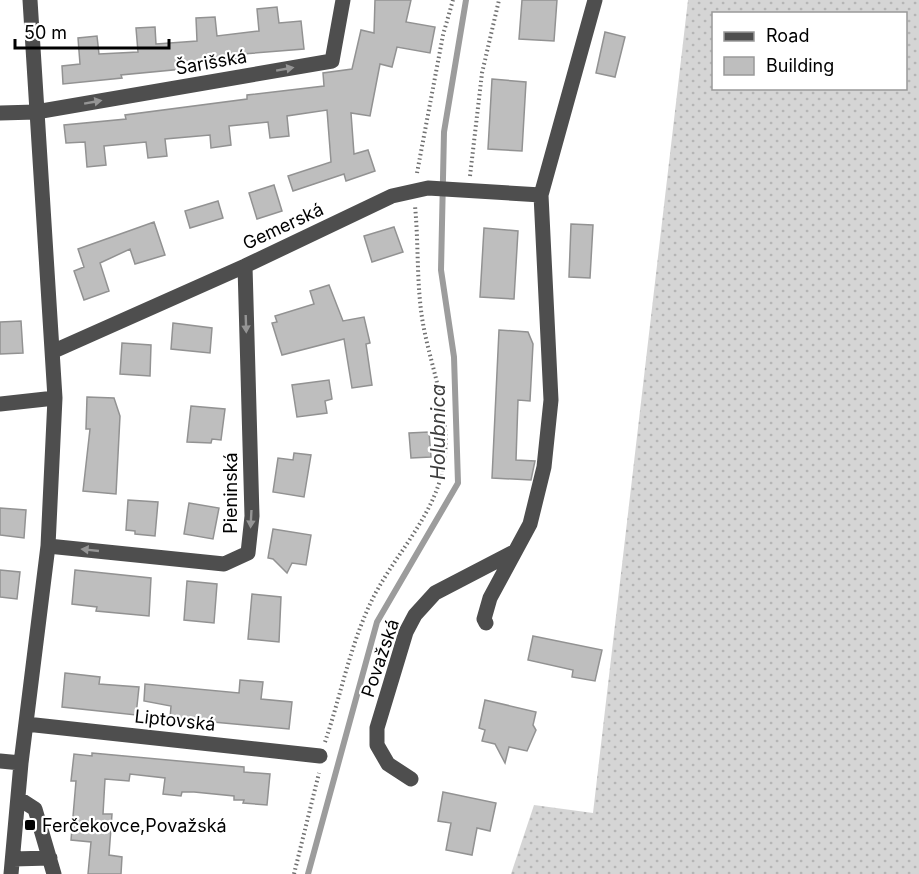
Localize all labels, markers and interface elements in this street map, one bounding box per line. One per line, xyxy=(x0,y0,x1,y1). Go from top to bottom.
scale bar xyxy=(15,12,170,50)
legend xyxy=(712,12,907,90)
text: 50 m xyxy=(24,22,67,43)
text: Road xyxy=(766,25,809,46)
street label: Šarišská xyxy=(174,44,248,79)
text: Building xyxy=(766,55,834,76)
one-way arrow xyxy=(276,64,295,73)
one-way arrow xyxy=(84,97,103,106)
street label: Gemerská xyxy=(239,198,327,254)
one-way arrow xyxy=(242,315,251,334)
water label: Holubnica xyxy=(426,384,450,480)
street label: Pieninská xyxy=(220,452,241,534)
one-way arrow xyxy=(247,510,256,529)
one-way arrow xyxy=(81,545,100,555)
street label: Považská xyxy=(357,616,403,700)
street label: Liptovská xyxy=(133,705,217,735)
place label: Ferčekovce,Považská xyxy=(42,815,227,836)
marker: Ferčekovce,Považská xyxy=(23,818,37,832)

